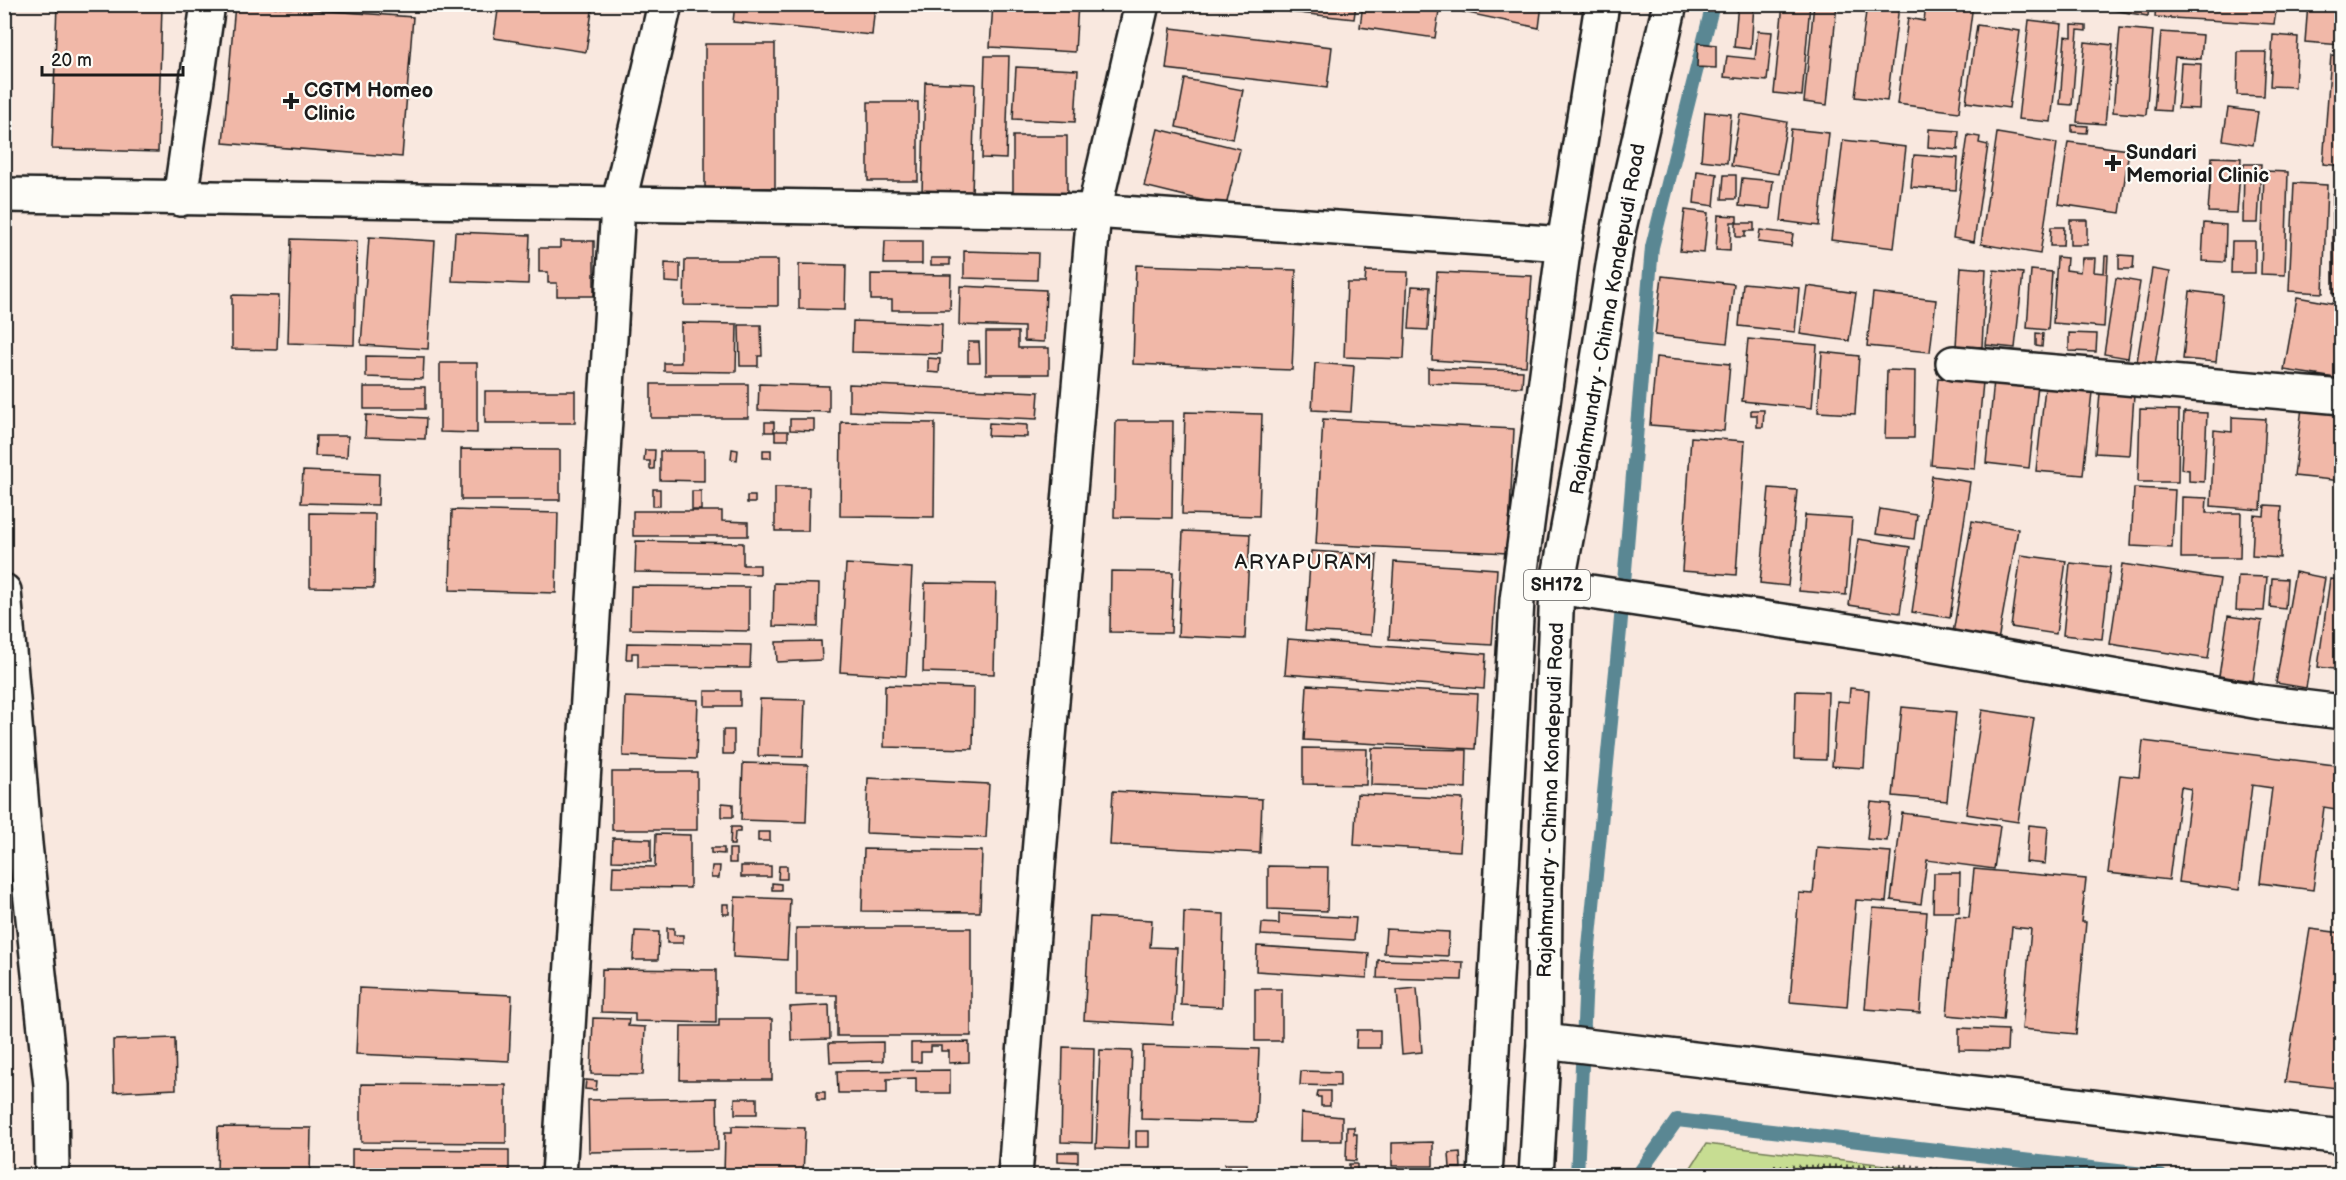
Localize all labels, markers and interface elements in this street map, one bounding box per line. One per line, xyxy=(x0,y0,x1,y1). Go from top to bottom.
scale bar xyxy=(42,39,183,77)
text: 20 m xyxy=(51,50,92,71)
place label: CGTM Homeo Clinic xyxy=(304,79,433,126)
marker: CGTM Homeo Clinic xyxy=(282,92,300,110)
place label: Sundari Memorial Clinic xyxy=(2126,141,2269,188)
street label: Rajahmundry - Chinna Kondepudi Road xyxy=(1565,142,1651,496)
marker: Sundari Memorial Clinic xyxy=(2104,154,2122,172)
district label: ARYAPURAM xyxy=(1234,550,1374,575)
road number: SH172 xyxy=(1524,570,1590,600)
street label: Rajahmundry - Chinna Kondepudi Road xyxy=(1533,622,1569,978)

